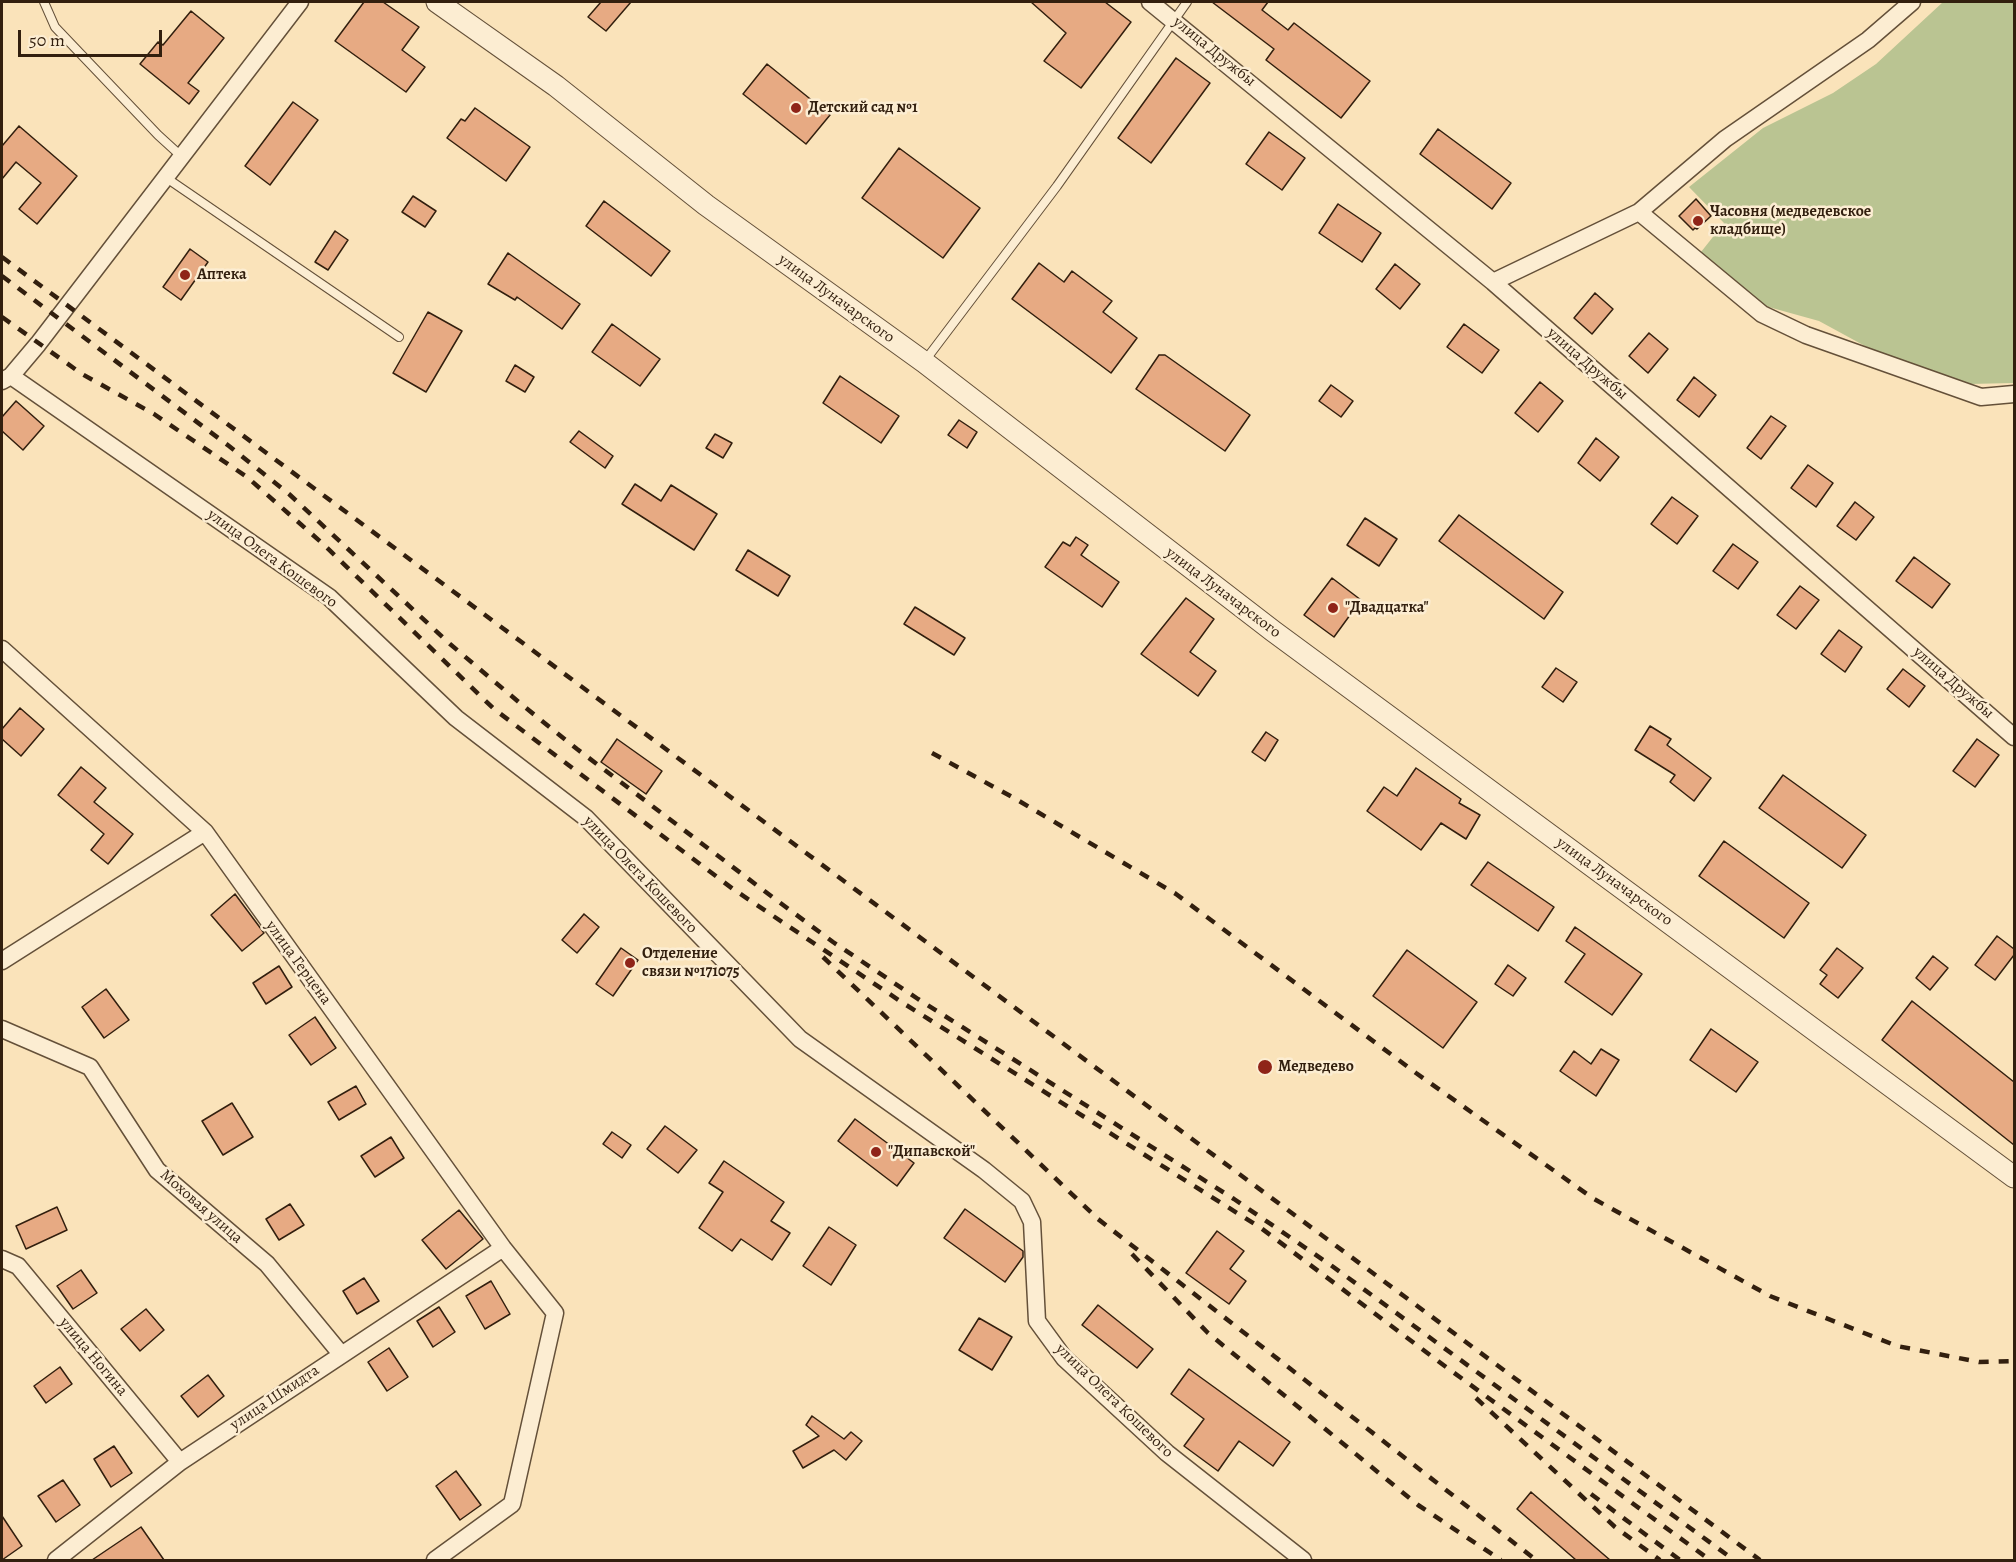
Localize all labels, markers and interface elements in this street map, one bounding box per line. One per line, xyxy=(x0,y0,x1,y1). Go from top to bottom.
street label: улица Дружбы xyxy=(1169,13,1259,91)
scale bar xyxy=(21,18,165,56)
text: 50 m xyxy=(29,28,65,52)
place label: Детский сад №1 xyxy=(808,98,918,118)
marker: Детский сад №1 xyxy=(789,101,803,115)
place label: Часовня (медведевское кладбище) xyxy=(1710,202,1871,240)
marker: Часовня (медведевское кладбище) xyxy=(1691,214,1705,228)
street label: улица Луначарского xyxy=(774,250,898,348)
place label: Аптека xyxy=(197,265,247,285)
marker: Аптека xyxy=(178,268,192,282)
street label: улица Дружбы xyxy=(1543,324,1631,404)
street label: улица Олега Кошевого xyxy=(203,505,341,613)
street label: улица Луначарского xyxy=(1162,543,1284,643)
place label: "Двадцатка" xyxy=(1345,598,1429,618)
marker: "Двадцатка" xyxy=(1326,601,1340,615)
street label: улица Дружбы xyxy=(1909,643,1997,723)
street label: улица Олега Кошевого xyxy=(579,812,701,938)
street label: улица Луначарского xyxy=(1552,833,1676,931)
street label: улица Герцена xyxy=(261,917,335,1009)
place label: Отделение связи №171075 xyxy=(642,944,740,982)
marker: Отделение связи №171075 xyxy=(623,956,637,970)
place label: Медведево xyxy=(1278,1057,1354,1077)
marker: Медведево xyxy=(1256,1058,1274,1076)
place label: "Дипавской" xyxy=(888,1142,975,1162)
marker: "Дипавской" xyxy=(869,1145,883,1159)
street label: Моховая улица xyxy=(156,1166,246,1248)
street label: улица Ногина xyxy=(55,1314,131,1400)
street label: улица Олега Кошевого xyxy=(1051,1340,1177,1462)
street label: улица Шмидта xyxy=(227,1361,323,1435)

